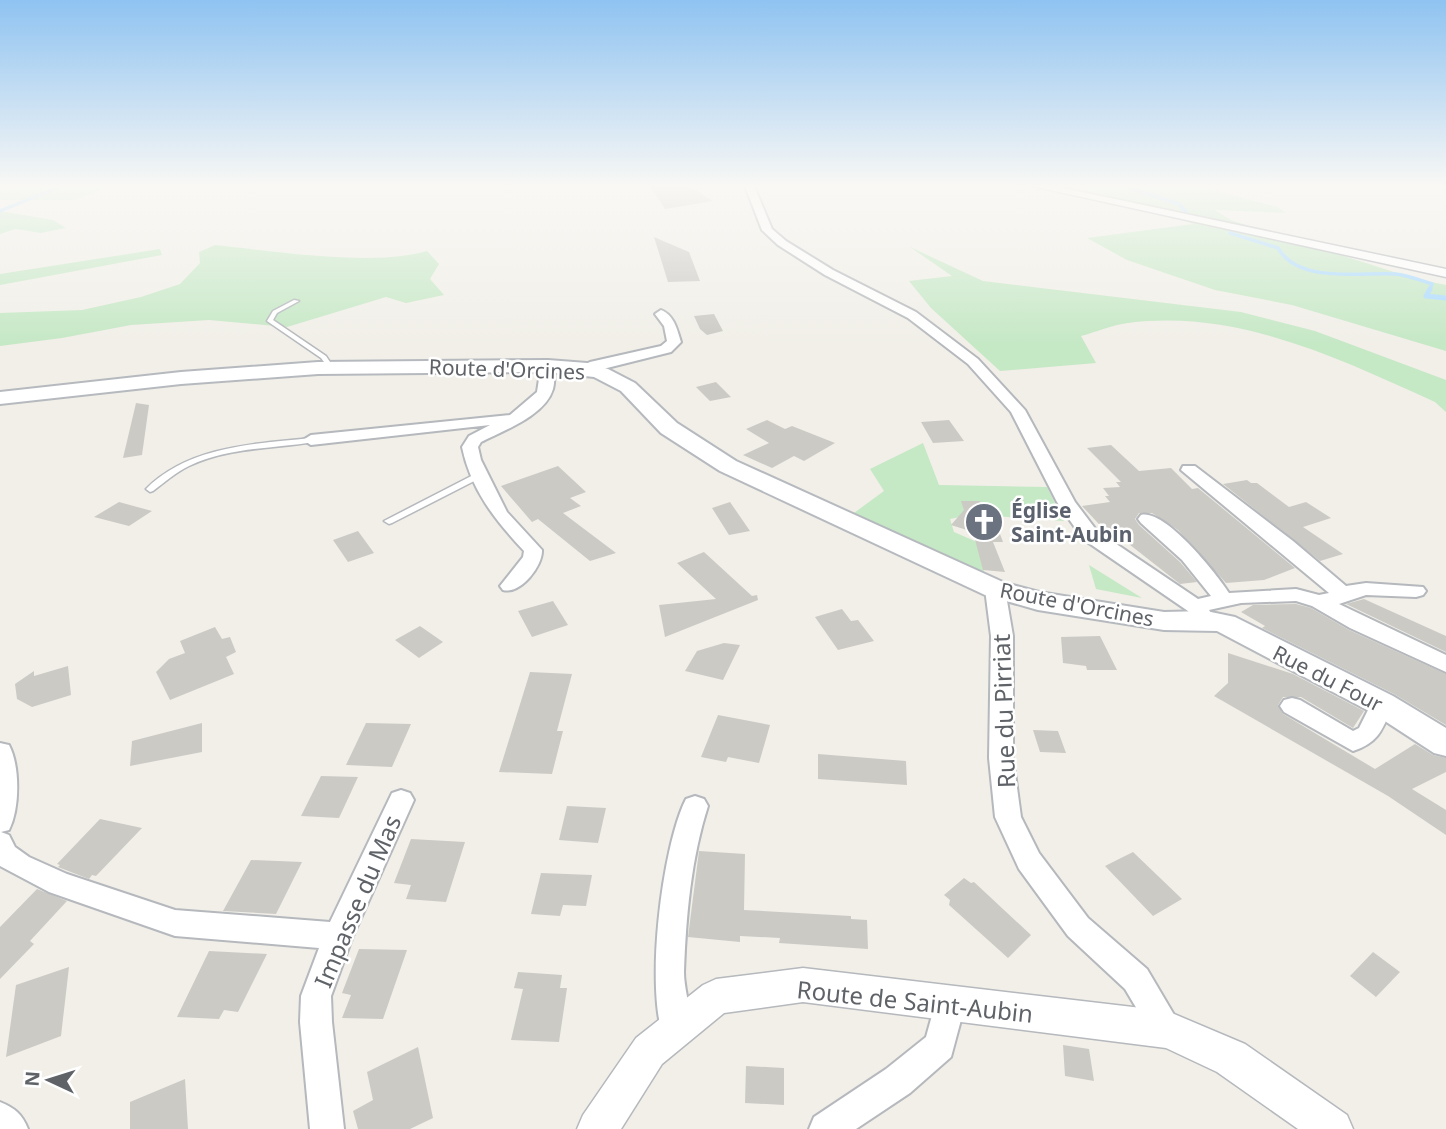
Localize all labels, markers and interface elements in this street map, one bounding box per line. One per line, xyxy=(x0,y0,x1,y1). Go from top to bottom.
street label: Route d'Orcines xyxy=(428,352,586,386)
place label: Église Saint-Aubin xyxy=(1011,496,1132,548)
church icon: Église Saint-Aubin xyxy=(963,501,1005,543)
street label: Route d'Orcines xyxy=(998,575,1156,633)
street label: Rue du Pirriat xyxy=(984,633,1022,789)
street label: Rue du Four xyxy=(1268,638,1388,718)
street label: Impasse du Mas xyxy=(306,810,408,992)
street label: Route de Saint-Aubin xyxy=(795,972,1035,1030)
north arrow xyxy=(14,1045,84,1115)
text: N xyxy=(19,1070,46,1087)

